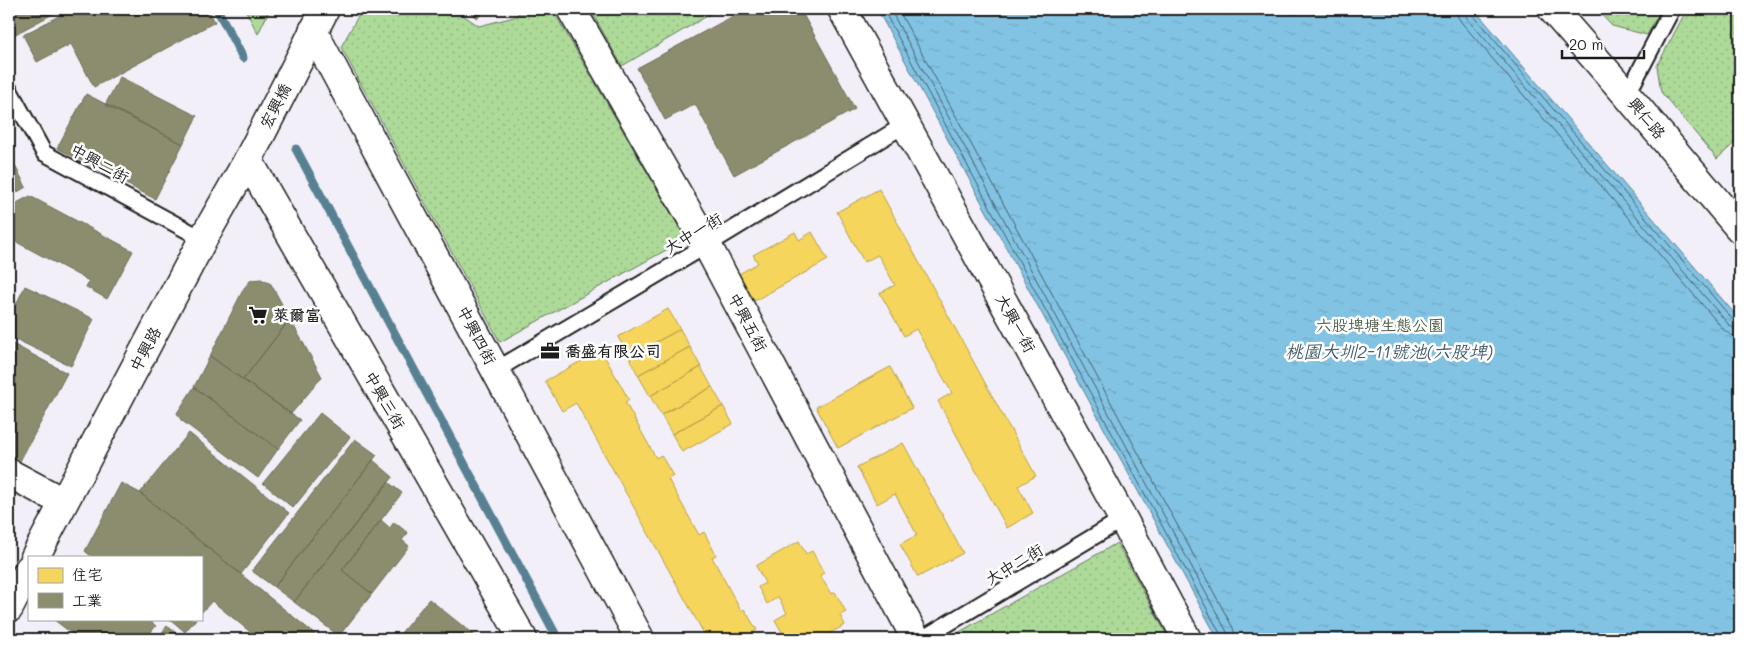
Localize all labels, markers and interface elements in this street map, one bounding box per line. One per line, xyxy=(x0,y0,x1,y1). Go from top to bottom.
scale bar xyxy=(1562,28,1644,60)
text: 20 m xyxy=(1569,34,1603,54)
street label: 宏興橋 xyxy=(254,80,295,132)
street label: 興仁路 xyxy=(1624,93,1671,143)
street label: 中興二街 xyxy=(67,138,133,187)
street label: 大中一街 xyxy=(660,207,726,258)
street label: 中興五街 xyxy=(724,289,773,355)
street label: 大興一街 xyxy=(992,290,1041,356)
street label: 中興四街 xyxy=(453,302,502,368)
supermarket icon: 萊爾富 xyxy=(247,304,269,326)
place label: 萊爾富 xyxy=(273,304,321,325)
park label: 六股埤塘生態公園 xyxy=(1316,314,1444,335)
street label: 中興路 xyxy=(124,323,165,375)
water label: 桃園大圳2-11號池(六股埤) xyxy=(1285,339,1493,363)
office icon: 喬盛有限公司 xyxy=(539,340,561,362)
place label: 喬盛有限公司 xyxy=(565,340,661,361)
street label: 中興三街 xyxy=(360,367,411,433)
street label: 大中二街 xyxy=(981,538,1047,589)
legend xyxy=(28,556,202,620)
text: 住宅 xyxy=(72,564,102,584)
text: 工業 xyxy=(72,590,102,610)

